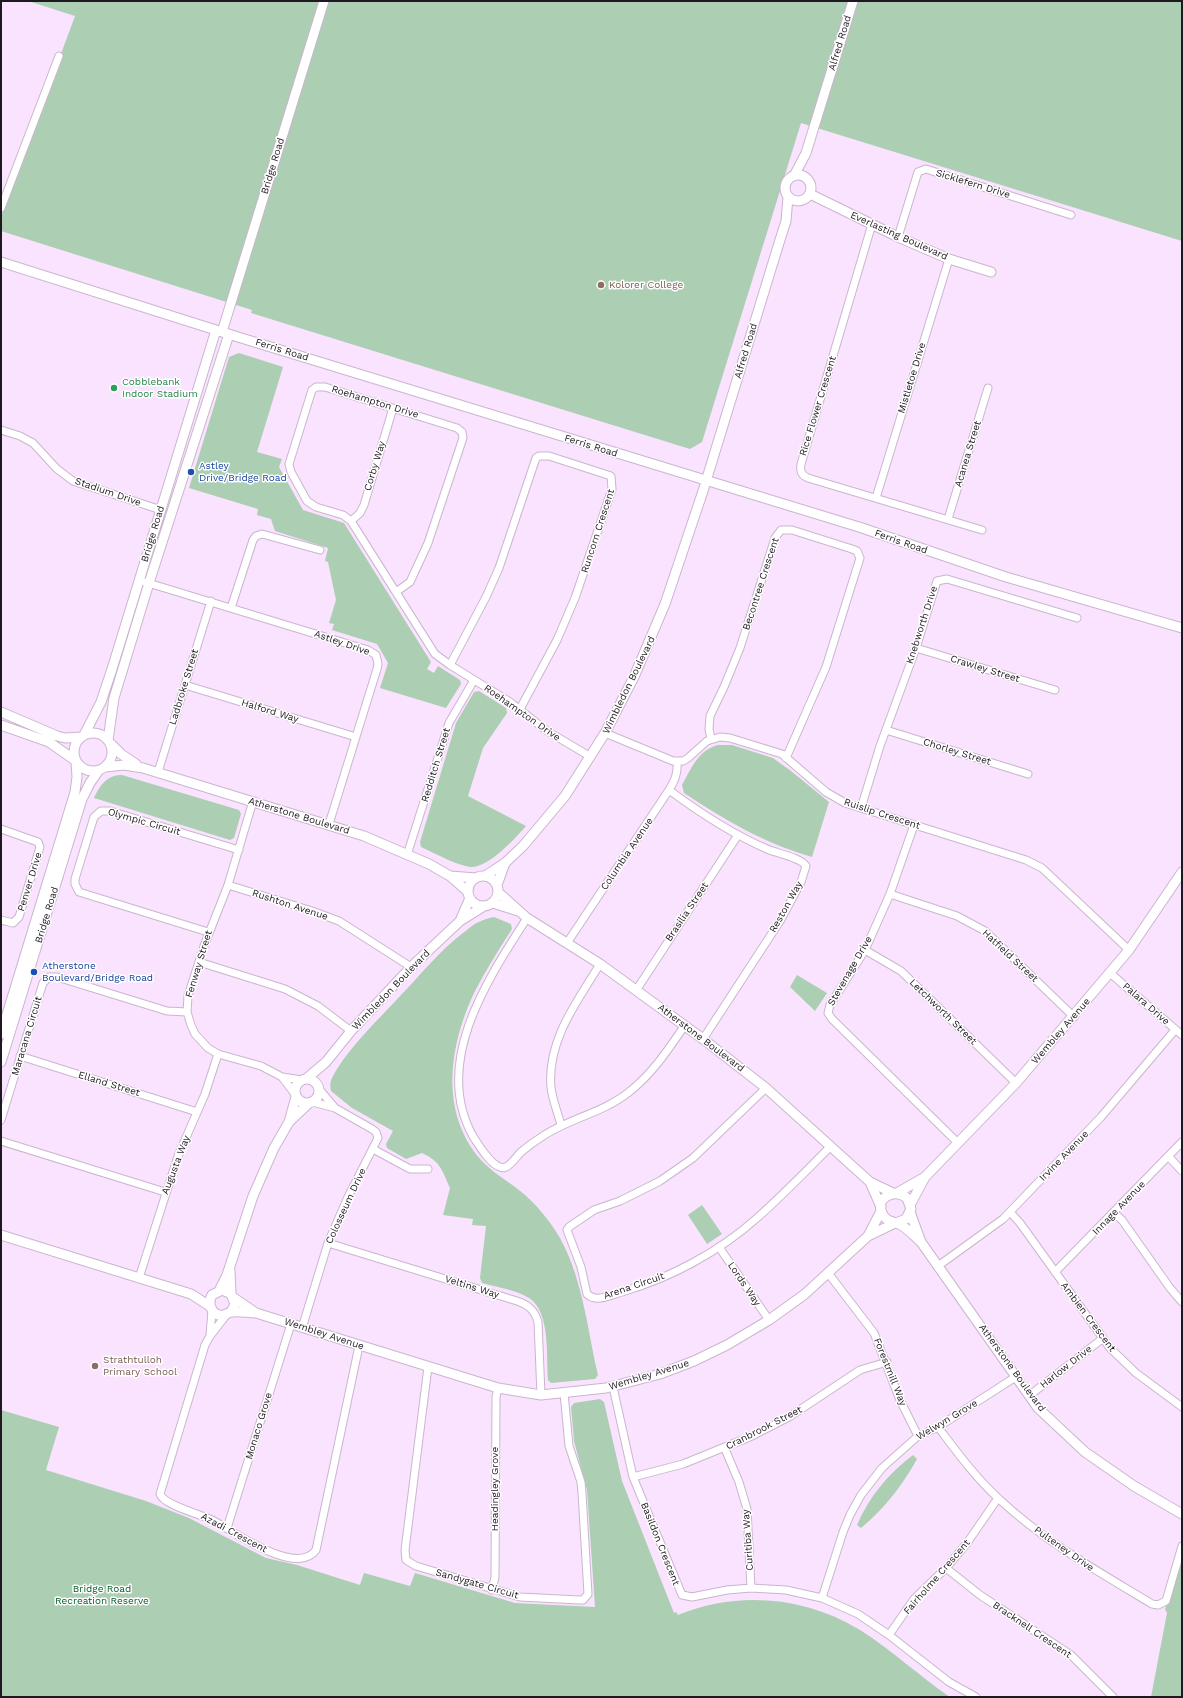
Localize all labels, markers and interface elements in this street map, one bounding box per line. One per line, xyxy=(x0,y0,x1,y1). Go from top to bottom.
street label: Alfred Road xyxy=(826,14,854,72)
street label: Bridge Road xyxy=(259,136,287,196)
street label: Sicklefern Drive xyxy=(934,167,1012,201)
street label: Everlasting Boulevard xyxy=(849,209,949,263)
place label: Kolorer College xyxy=(609,279,683,291)
marker: Kolorer College xyxy=(596,280,606,290)
street label: Alfred Road xyxy=(732,322,760,380)
street label: Ferris Road xyxy=(254,336,310,364)
street label: Mistletoe Drive xyxy=(896,341,928,415)
street label: Rice Flower Crescent xyxy=(797,355,839,457)
place label: Cobblebank Indoor Stadium xyxy=(122,376,198,400)
marker: Cobblebank Indoor Stadium xyxy=(109,383,119,393)
street label: Roehampton Drive xyxy=(330,383,420,421)
street label: Acanea Street xyxy=(952,419,984,489)
street label: Ferris Road xyxy=(563,432,619,460)
street label: Corby Way xyxy=(362,440,388,492)
place label: Astley Drive/Bridge Road xyxy=(199,460,287,484)
marker: Astley Drive/Bridge Road xyxy=(186,467,196,477)
street label: Stadium Drive xyxy=(73,475,143,509)
street label: Runcorn Crescent xyxy=(579,487,617,575)
street label: Bridge Road xyxy=(139,504,167,564)
street label: Ferris Road xyxy=(873,527,929,557)
street label: Becontree Crescent xyxy=(740,536,782,632)
street label: Knebworth Drive xyxy=(904,584,940,666)
street label: Astley Drive xyxy=(313,628,371,658)
street label: Wimbledon Boulevard xyxy=(600,634,658,736)
street label: Ladbroke Street xyxy=(167,648,201,726)
street label: Crawley Street xyxy=(949,653,1021,685)
street label: Roehampton Drive xyxy=(482,682,562,744)
street label: Halford Way xyxy=(240,697,300,725)
street label: Redditch Street xyxy=(419,726,453,804)
street label: Chorley Street xyxy=(922,736,992,768)
street label: Atherstone Boulevard xyxy=(247,795,351,837)
street label: Ruislip Crescent xyxy=(842,796,922,832)
street label: Olympic Circuit xyxy=(106,806,182,838)
street label: Columbia Avenue xyxy=(598,815,656,893)
street label: Penver Drive xyxy=(15,851,45,913)
street label: Reston Way xyxy=(767,879,805,935)
street label: Brasilia Street xyxy=(663,880,711,944)
street label: Bridge Road xyxy=(33,885,61,945)
street label: Rushton Avenue xyxy=(250,887,330,923)
street label: Hatfield Street xyxy=(980,927,1040,985)
street label: Fenway Street xyxy=(183,929,215,999)
street label: Stevenage Drive xyxy=(825,934,875,1008)
street label: Wimbledon Boulevard xyxy=(349,947,433,1033)
place label: Atherstone Boulevard/Bridge Road xyxy=(42,960,153,984)
marker: Atherstone Boulevard/Bridge Road xyxy=(29,967,39,977)
street label: Letchworth Street xyxy=(907,977,979,1047)
street label: Palara Drive xyxy=(1120,980,1172,1028)
street label: Maracana Circuit xyxy=(9,995,45,1077)
street label: Wembley Avenue xyxy=(1029,996,1093,1066)
street label: Atherstone Boulevard xyxy=(655,1001,747,1075)
street label: Elland Street xyxy=(77,1069,141,1099)
street label: Irvine Avenue xyxy=(1037,1128,1091,1184)
street label: Augusta Way xyxy=(159,1134,193,1196)
street label: Colosseum Drive xyxy=(323,1166,369,1246)
street label: Innage Avenue xyxy=(1090,1178,1148,1238)
street label: Lords Way xyxy=(725,1260,763,1308)
street label: Arena Circuit xyxy=(602,1270,666,1302)
street label: Veltins Way xyxy=(443,1273,501,1301)
street label: Ambien Crescent xyxy=(1058,1280,1118,1354)
street label: Wembley Avenue xyxy=(283,1315,365,1353)
street label: Atherstone Boulevard xyxy=(976,1322,1048,1414)
street label: Forestmill Way xyxy=(871,1336,909,1408)
street label: Harlow Drive xyxy=(1038,1343,1094,1391)
place label: Strathtulloh Primary School xyxy=(103,1354,177,1378)
street label: Wembley Avenue xyxy=(607,1357,691,1393)
marker: Strathtulloh Primary School xyxy=(90,1361,100,1371)
street label: Monaco Grove xyxy=(243,1391,275,1461)
street label: Welwyn Grove xyxy=(914,1397,980,1443)
street label: Cranbrook Street xyxy=(724,1404,804,1452)
street label: Headingley Grove xyxy=(489,1447,501,1531)
street label: Basildon Crescent xyxy=(638,1501,682,1587)
street label: Curitiba Way xyxy=(740,1509,756,1571)
street label: Azadi Crescent xyxy=(199,1510,269,1556)
street label: Pulteney Drive xyxy=(1032,1524,1096,1574)
street label: Fairholme Crescent xyxy=(901,1537,973,1617)
street label: Sandygate Circuit xyxy=(434,1566,520,1602)
park label: Bridge Road Recreation Reserve xyxy=(55,1583,149,1606)
street label: Bracknell Crescent xyxy=(990,1599,1074,1661)

